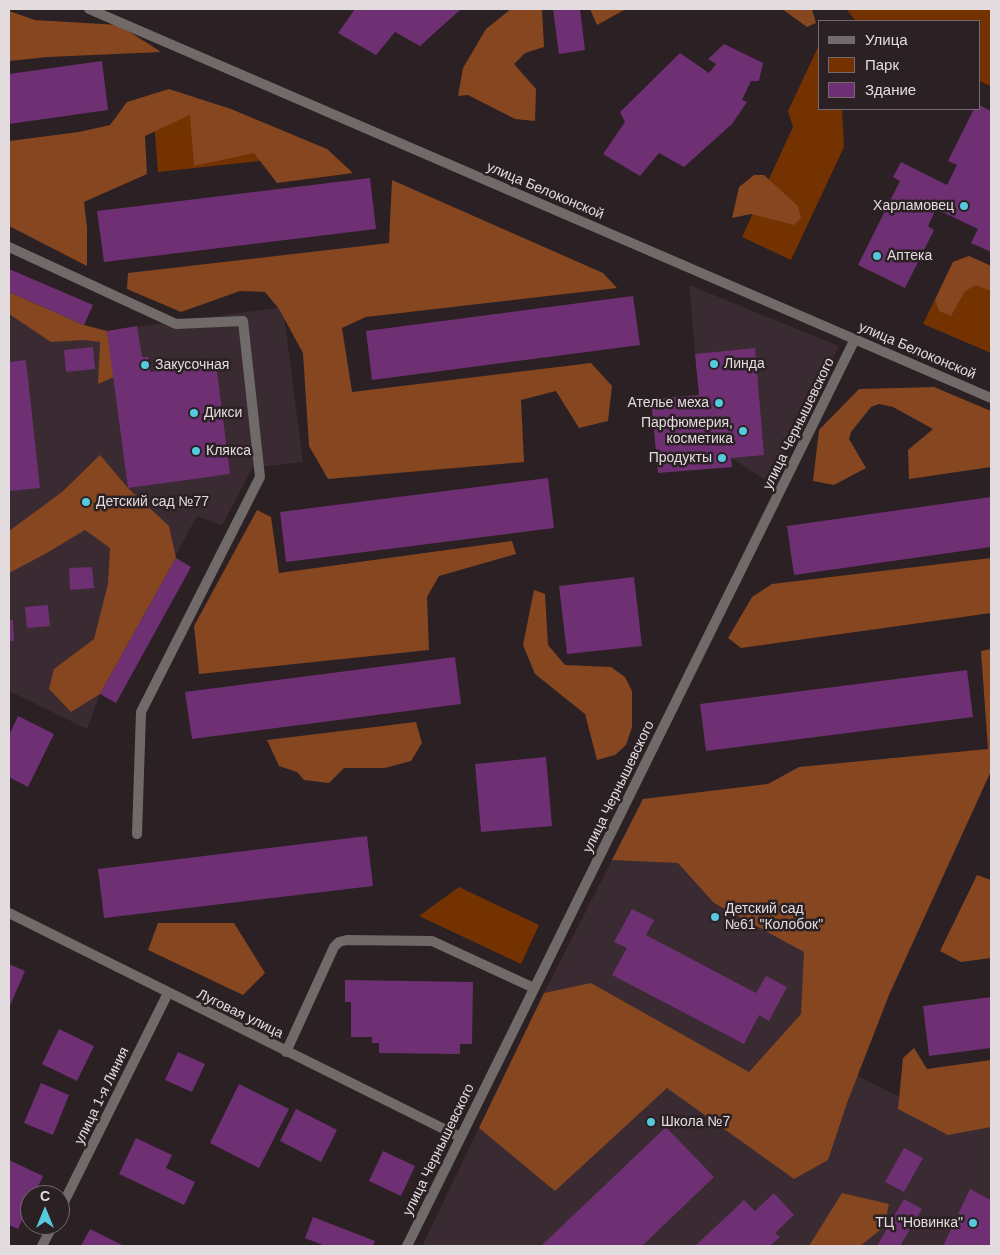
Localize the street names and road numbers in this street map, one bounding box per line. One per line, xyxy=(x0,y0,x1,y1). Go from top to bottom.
street label: улица Белоконской xyxy=(484,159,606,223)
street label: улица Белоконской xyxy=(856,319,978,383)
street label: улица Чернышевского xyxy=(760,355,838,493)
street label: улица Чернышевского xyxy=(580,718,658,856)
street label: Луговая улица xyxy=(194,986,286,1042)
street label: улица 1-я Линия xyxy=(71,1044,133,1148)
street label: улица Чернышевского xyxy=(400,1081,478,1219)

